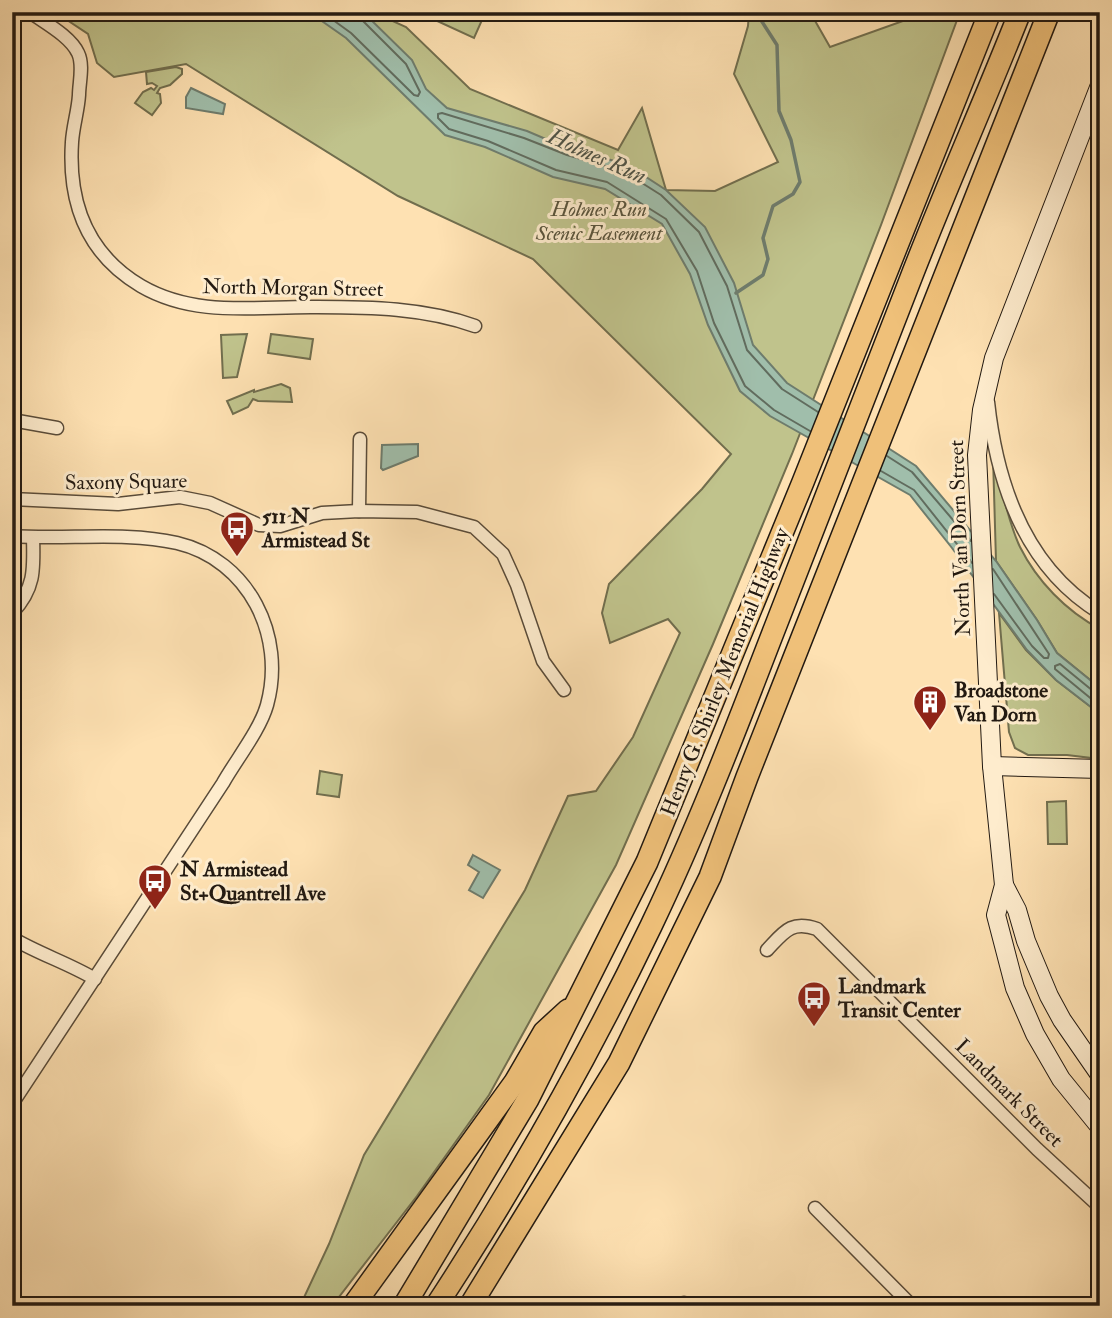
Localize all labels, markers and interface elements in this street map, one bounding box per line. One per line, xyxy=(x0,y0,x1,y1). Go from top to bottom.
water label: Holmes Run xyxy=(542,121,651,191)
park label: Holmes Run Scenic Easement xyxy=(535,196,663,247)
street label: North Morgan Street xyxy=(202,273,384,303)
street label: North Van Dorn Street xyxy=(943,439,977,637)
street label: Saxony Square xyxy=(65,467,188,497)
place label: 511 N Armistead St xyxy=(261,503,370,554)
bus stop icon: 511 N Armistead St xyxy=(218,509,256,558)
street label: Henry G. Shirley Memorial Highway xyxy=(655,523,796,820)
place label: Broadstone Van Dorn xyxy=(953,677,1048,728)
building icon: Broadstone Van Dorn xyxy=(911,683,949,732)
place label: N Armistead St+Quantrell Ave xyxy=(179,856,326,907)
bus stop icon: N Armistead St+Quantrell Ave xyxy=(136,862,174,911)
place label: Landmark Transit Center xyxy=(837,973,962,1024)
bus stop icon: Landmark Transit Center xyxy=(795,979,833,1028)
street label: Landmark Street xyxy=(949,1033,1069,1153)

